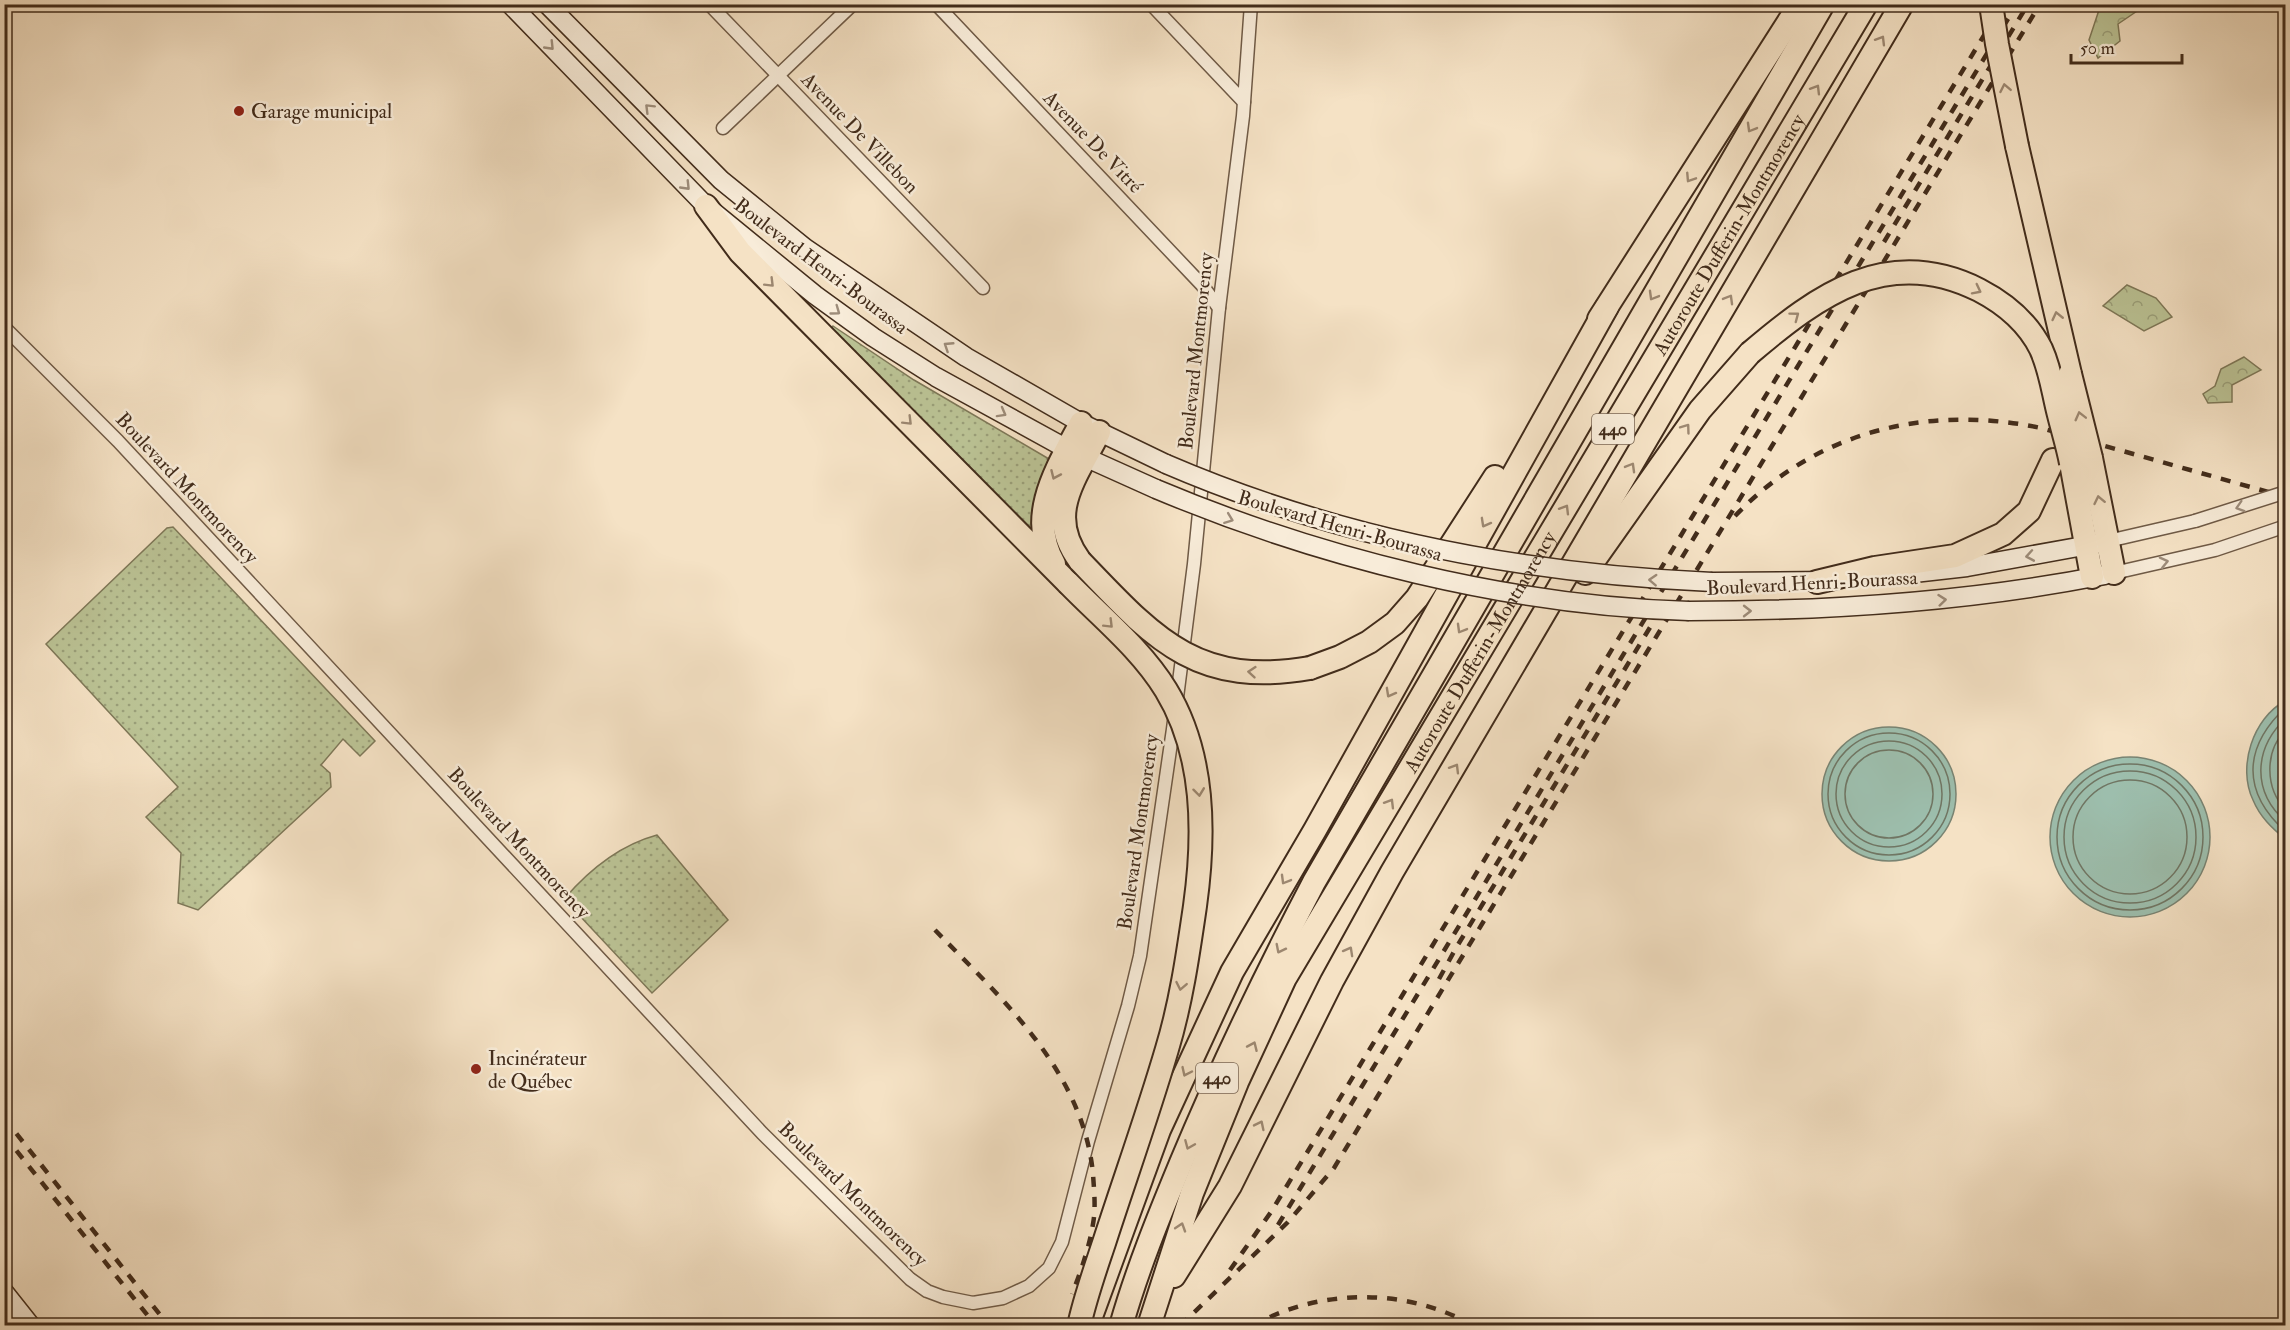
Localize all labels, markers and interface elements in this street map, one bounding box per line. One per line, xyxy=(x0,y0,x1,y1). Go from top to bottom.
scale bar xyxy=(2071,27,2182,65)
one-way arrow xyxy=(1874,36,1885,46)
text: 50 m xyxy=(2080,37,2115,60)
one-way arrow xyxy=(543,39,554,50)
street label: Avenue De Villebon xyxy=(795,67,924,199)
one-way arrow xyxy=(2000,83,2013,93)
street label: Avenue De Vitré xyxy=(1037,85,1148,199)
one-way arrow xyxy=(1809,85,1820,95)
place label: Garage municipal xyxy=(251,99,392,125)
marker: Garage municipal xyxy=(232,104,246,118)
one-way arrow xyxy=(645,104,656,115)
street label: Autoroute Dufferin-Montmorency xyxy=(1646,108,1811,360)
one-way arrow xyxy=(1747,122,1758,132)
one-way arrow xyxy=(1685,172,1697,182)
one-way arrow xyxy=(679,180,690,190)
street label: Boulevard Henri-Bourassa xyxy=(729,192,914,340)
street label: Boulevard Montmorency xyxy=(1173,250,1219,451)
one-way arrow xyxy=(763,275,774,286)
one-way arrow xyxy=(1971,282,1982,294)
one-way arrow xyxy=(1649,290,1661,300)
one-way arrow xyxy=(1722,295,1734,305)
one-way arrow xyxy=(829,304,840,315)
one-way arrow xyxy=(1789,312,1800,323)
one-way arrow xyxy=(2051,312,2064,322)
one-way arrow xyxy=(944,342,955,353)
one-way arrow xyxy=(995,406,1006,417)
street label: Boulevard Montmorency xyxy=(110,407,264,570)
one-way arrow xyxy=(2075,411,2088,421)
one-way arrow xyxy=(900,414,911,425)
road number: 440 xyxy=(1592,414,1634,444)
one-way arrow xyxy=(1679,423,1690,434)
one-way arrow xyxy=(1624,463,1635,473)
one-way arrow xyxy=(1050,469,1062,480)
street label: Boulevard Henri-Bourassa xyxy=(1235,485,1446,567)
one-way arrow xyxy=(2094,495,2107,505)
one-way arrow xyxy=(2236,500,2246,512)
one-way arrow xyxy=(1558,505,1570,515)
one-way arrow xyxy=(1223,512,1234,524)
one-way arrow xyxy=(1481,517,1492,527)
street label: Autoroute Dufferin-Montmorency xyxy=(1398,525,1562,778)
one-way arrow xyxy=(2026,549,2036,562)
one-way arrow xyxy=(2159,556,2169,569)
street label: Boulevard Henri-Bourassa xyxy=(1706,565,1919,601)
one-way arrow xyxy=(1649,573,1658,586)
one-way arrow xyxy=(1937,594,1946,607)
one-way arrow xyxy=(1743,605,1752,617)
one-way arrow xyxy=(1102,617,1113,628)
one-way arrow xyxy=(1456,622,1468,633)
one-way arrow xyxy=(1247,666,1257,679)
one-way arrow xyxy=(1386,687,1397,697)
street label: Boulevard Montmorency xyxy=(1112,731,1164,932)
street label: Boulevard Montmorency xyxy=(442,762,596,925)
one-way arrow xyxy=(1447,764,1459,774)
one-way arrow xyxy=(1192,788,1204,797)
one-way arrow xyxy=(1383,799,1395,809)
one-way arrow xyxy=(1281,874,1292,884)
one-way arrow xyxy=(1275,942,1287,953)
one-way arrow xyxy=(1342,947,1353,957)
one-way arrow xyxy=(1175,980,1188,990)
one-way arrow xyxy=(1246,1041,1258,1052)
place label: Incinérateur de Québec xyxy=(488,1046,587,1094)
marker: Incinérateur de Québec xyxy=(469,1062,483,1076)
road number: 440 xyxy=(1196,1063,1238,1093)
one-way arrow xyxy=(1181,1065,1193,1076)
street label: Boulevard Montmorency xyxy=(773,1116,934,1273)
one-way arrow xyxy=(1253,1120,1265,1131)
one-way arrow xyxy=(1184,1138,1196,1149)
one-way arrow xyxy=(1174,1222,1186,1233)

